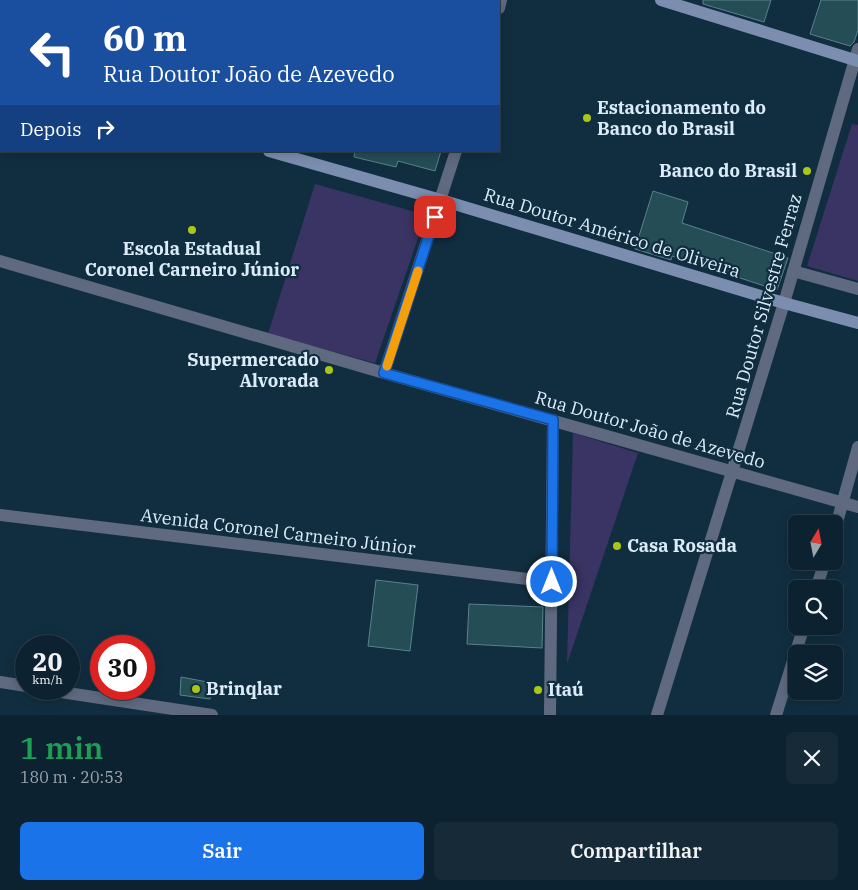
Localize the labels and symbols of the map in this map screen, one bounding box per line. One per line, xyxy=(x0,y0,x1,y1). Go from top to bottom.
place label: Estacionamento do Banco do Brasil xyxy=(597,96,766,140)
marker: Estacionamento do Banco do Brasil xyxy=(581,112,593,124)
place label: Banco do Brasil xyxy=(659,159,797,182)
marker: Banco do Brasil xyxy=(801,165,813,177)
street label: Rua Doutor Américo de Oliveira xyxy=(481,182,743,283)
street label: Rua Doutor Silvestre Ferraz xyxy=(720,191,807,421)
pin xyxy=(414,196,456,238)
marker: Escola Estadual Coronel Carneiro Júnior xyxy=(186,224,198,236)
place label: Escola Estadual Coronel Carneiro Júnior xyxy=(85,237,299,281)
place label: Supermercado Alvorada xyxy=(187,348,319,392)
marker: Supermercado Alvorada xyxy=(323,364,335,376)
street label: Rua Doutor João de Azevedo xyxy=(532,386,768,473)
street label: Avenida Coronel Carneiro Júnior xyxy=(139,503,417,560)
north arrow xyxy=(788,515,842,570)
place label: Casa Rosada xyxy=(627,534,737,557)
marker: Casa Rosada xyxy=(611,540,623,552)
position arrow xyxy=(525,555,577,607)
speed limit sign: 30 xyxy=(90,635,155,700)
place label: Brinqlar xyxy=(206,677,282,700)
place label: Itaú xyxy=(548,678,584,701)
marker: Brinqlar xyxy=(190,683,202,695)
marker: Itaú xyxy=(532,684,544,696)

